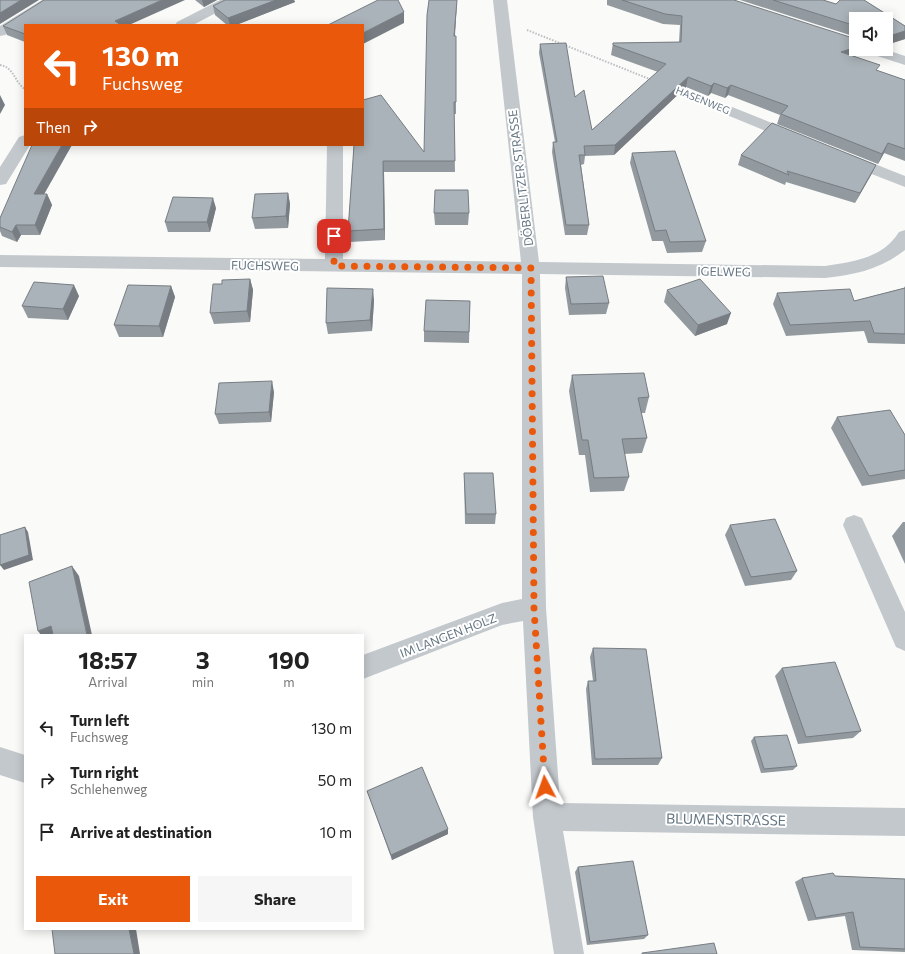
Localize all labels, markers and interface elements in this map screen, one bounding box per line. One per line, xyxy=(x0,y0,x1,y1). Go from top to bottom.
map controls xyxy=(849,12,893,56)
button: sound xyxy=(849,12,893,56)
text: 130 m xyxy=(102,38,179,72)
icon: left xyxy=(36,40,88,92)
text: Fuchsweg xyxy=(102,72,183,94)
street label: HASENWEG xyxy=(674,84,732,116)
street label: DÖBERLITZER STRASSE xyxy=(505,109,535,247)
icon: right xyxy=(79,116,101,138)
text: Then xyxy=(36,118,71,136)
pin xyxy=(317,219,351,253)
icon: arrive xyxy=(323,225,345,247)
street label: FUCHSWEG xyxy=(231,257,299,273)
street label: IGELWEG xyxy=(697,264,751,278)
street label: IM LANGEN HOLZ xyxy=(398,610,498,660)
text: 18:57 xyxy=(78,645,137,674)
text: 3 xyxy=(196,645,210,674)
text: 190 xyxy=(268,645,310,674)
text: Arrival xyxy=(88,674,128,690)
text: min xyxy=(192,674,214,690)
text: m xyxy=(283,674,295,690)
text: Turn left xyxy=(70,711,129,729)
icon: left xyxy=(36,717,58,739)
text: 130 m xyxy=(311,719,352,737)
text: Fuchsweg xyxy=(70,729,128,745)
text: Turn right xyxy=(70,763,139,781)
position arrow xyxy=(524,766,566,808)
icon: right xyxy=(36,769,58,791)
text: 50 m xyxy=(318,771,352,789)
text: Schlehenweg xyxy=(70,781,147,797)
street label: BLUMENSTRASSE xyxy=(666,809,786,829)
icon: arrive xyxy=(36,821,58,843)
text: Arrive at destination xyxy=(70,823,212,841)
text: 10 m xyxy=(320,823,352,841)
button: Exit xyxy=(36,876,190,922)
button: Share xyxy=(198,876,352,922)

